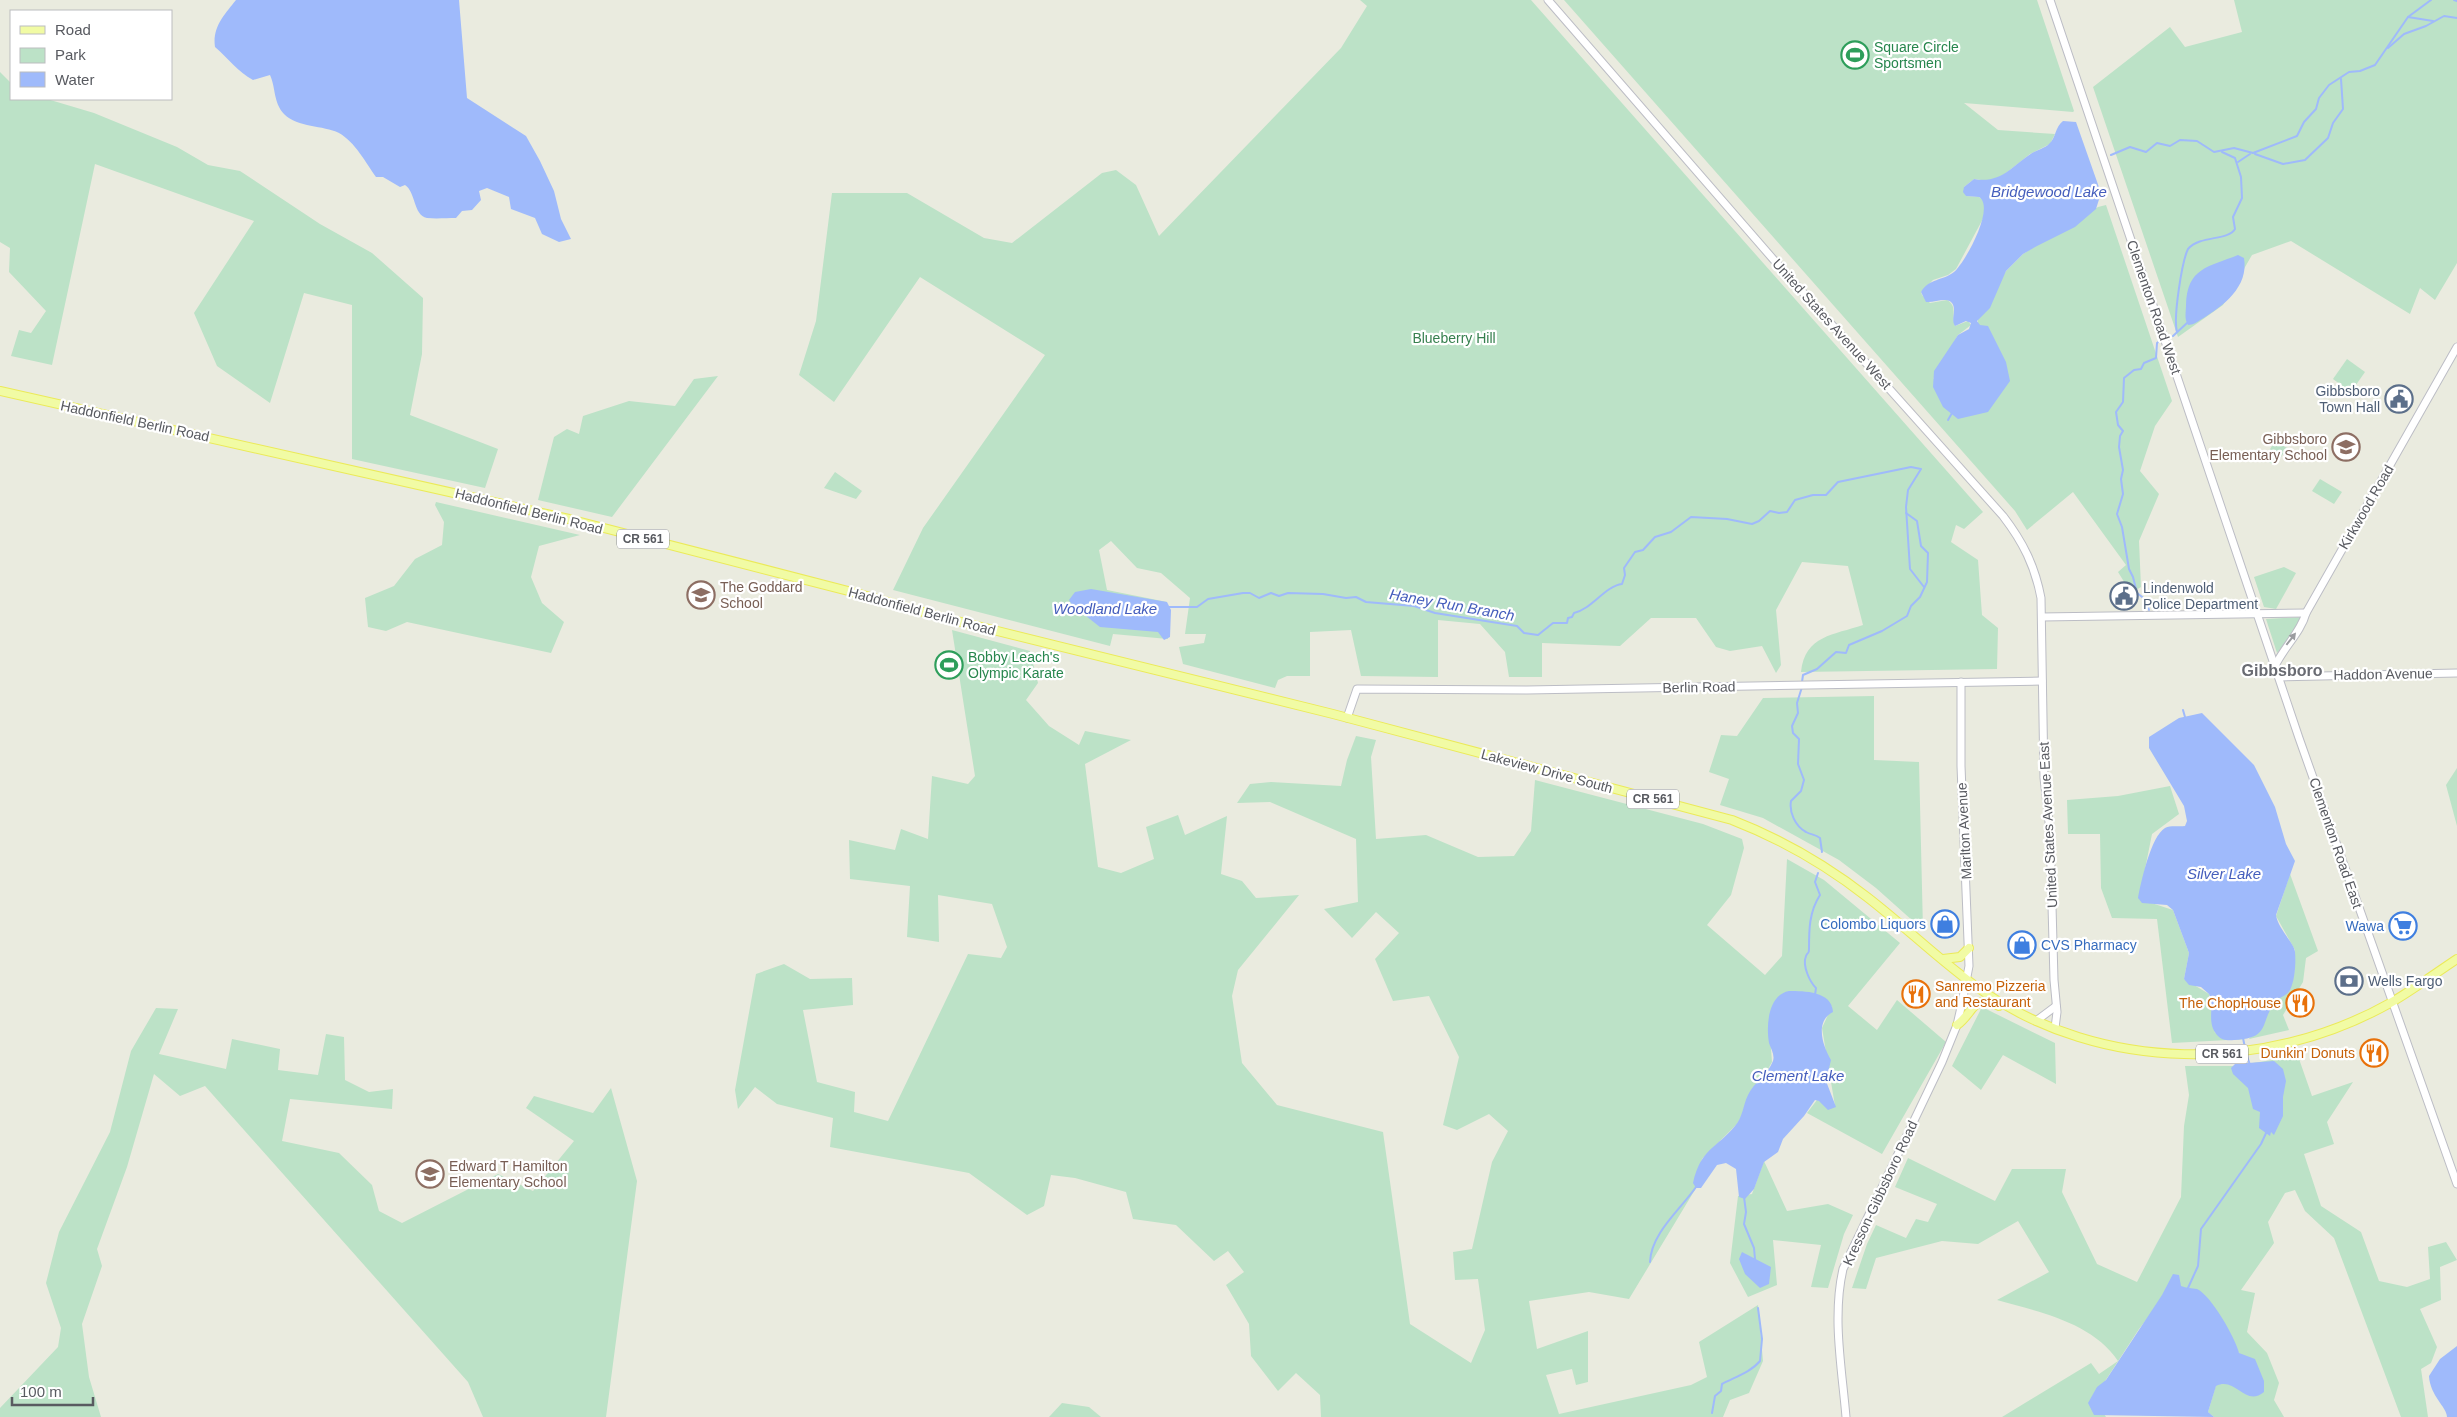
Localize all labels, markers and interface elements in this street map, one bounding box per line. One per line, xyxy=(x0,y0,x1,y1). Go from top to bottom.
legend xyxy=(10,10,172,100)
text: Road xyxy=(55,21,91,38)
place label: Square Circle Sportsmen xyxy=(1874,39,1959,71)
sports icon: Square Circle Sportsmen xyxy=(1840,40,1870,70)
text: Park xyxy=(55,46,86,63)
text: Water xyxy=(55,71,94,88)
water label: Bridgewood Lake xyxy=(1991,183,2107,200)
street label: Clementon Road West xyxy=(2124,238,2184,376)
street label: United States Avenue West xyxy=(1769,256,1895,393)
park label: Blueberry Hill xyxy=(1412,330,1496,346)
place label: Gibbsboro Town Hall xyxy=(2315,383,2380,415)
public building icon: Gibbsboro Town Hall xyxy=(2384,384,2414,414)
street label: Haddonfield Berlin Road xyxy=(59,397,211,445)
place label: Gibbsboro Elementary School xyxy=(2209,431,2327,463)
school or university icon: Gibbsboro Elementary School xyxy=(2331,432,2361,462)
street label: Kirkwood Road xyxy=(2335,462,2397,552)
street label: Haddonfield Berlin Road xyxy=(453,485,605,537)
road number: CR 561 xyxy=(617,530,669,548)
place label: The Goddard School xyxy=(720,579,803,611)
school or university icon: The Goddard School xyxy=(686,580,716,610)
place label: Lindenwold Police Department xyxy=(2143,580,2258,612)
public building icon: Lindenwold Police Department xyxy=(2109,581,2139,611)
street label: Haddonfield Berlin Road xyxy=(847,584,997,638)
water label: Haney Run Branch xyxy=(1388,585,1516,624)
water label: Woodland Lake xyxy=(1053,600,1157,617)
one-way arrow xyxy=(2285,633,2296,646)
place label: Bobby Leach's Olympic Karate xyxy=(968,649,1064,681)
sports icon: Bobby Leach's Olympic Karate xyxy=(934,650,964,680)
district label: Gibbsboro xyxy=(2242,662,2323,679)
street label: Haddon Avenue xyxy=(2333,665,2433,683)
street label: Berlin Road xyxy=(1662,678,1736,696)
street label: United States Avenue East xyxy=(2036,741,2060,908)
street label: Lakeview Drive South xyxy=(1480,746,1614,796)
street label: Clementon Road East xyxy=(2306,776,2366,910)
street label: Marlton Avenue xyxy=(1953,782,1975,880)
road number: CR 561 xyxy=(1627,790,1679,809)
water label: Silver Lake xyxy=(2187,865,2261,882)
shop icon: Colombo Liquors xyxy=(1930,909,1960,939)
supermarket icon: Wawa xyxy=(2388,911,2418,941)
place label: Colombo Liquors xyxy=(1820,916,1926,932)
place label: Wawa xyxy=(2346,918,2384,934)
shop icon: CVS Pharmacy xyxy=(2007,930,2037,960)
place label: CVS Pharmacy xyxy=(2041,937,2137,953)
bank icon: Wells Fargo xyxy=(2334,966,2364,996)
place label: Wells Fargo xyxy=(2368,973,2443,989)
place label: Sanremo Pizzeria and Restaurant xyxy=(1935,978,2046,1010)
restaurant icon: Sanremo Pizzeria and Restaurant xyxy=(1901,979,1931,1009)
restaurant icon: The ChopHouse xyxy=(2285,988,2315,1018)
place label: The ChopHouse xyxy=(2179,995,2281,1011)
restaurant icon: Dunkin' Donuts xyxy=(2359,1038,2389,1068)
road number: CR 561 xyxy=(2196,1044,2248,1064)
place label: Dunkin' Donuts xyxy=(2261,1045,2355,1061)
water label: Clement Lake xyxy=(1752,1067,1844,1084)
street label: Kresson-Gibbsboro Road xyxy=(1839,1118,1921,1268)
place label: Edward T Hamilton Elementary School xyxy=(449,1158,568,1190)
school or university icon: Edward T Hamilton Elementary School xyxy=(415,1159,445,1189)
scale bar xyxy=(12,1374,94,1406)
text: 100 m xyxy=(20,1383,62,1400)

